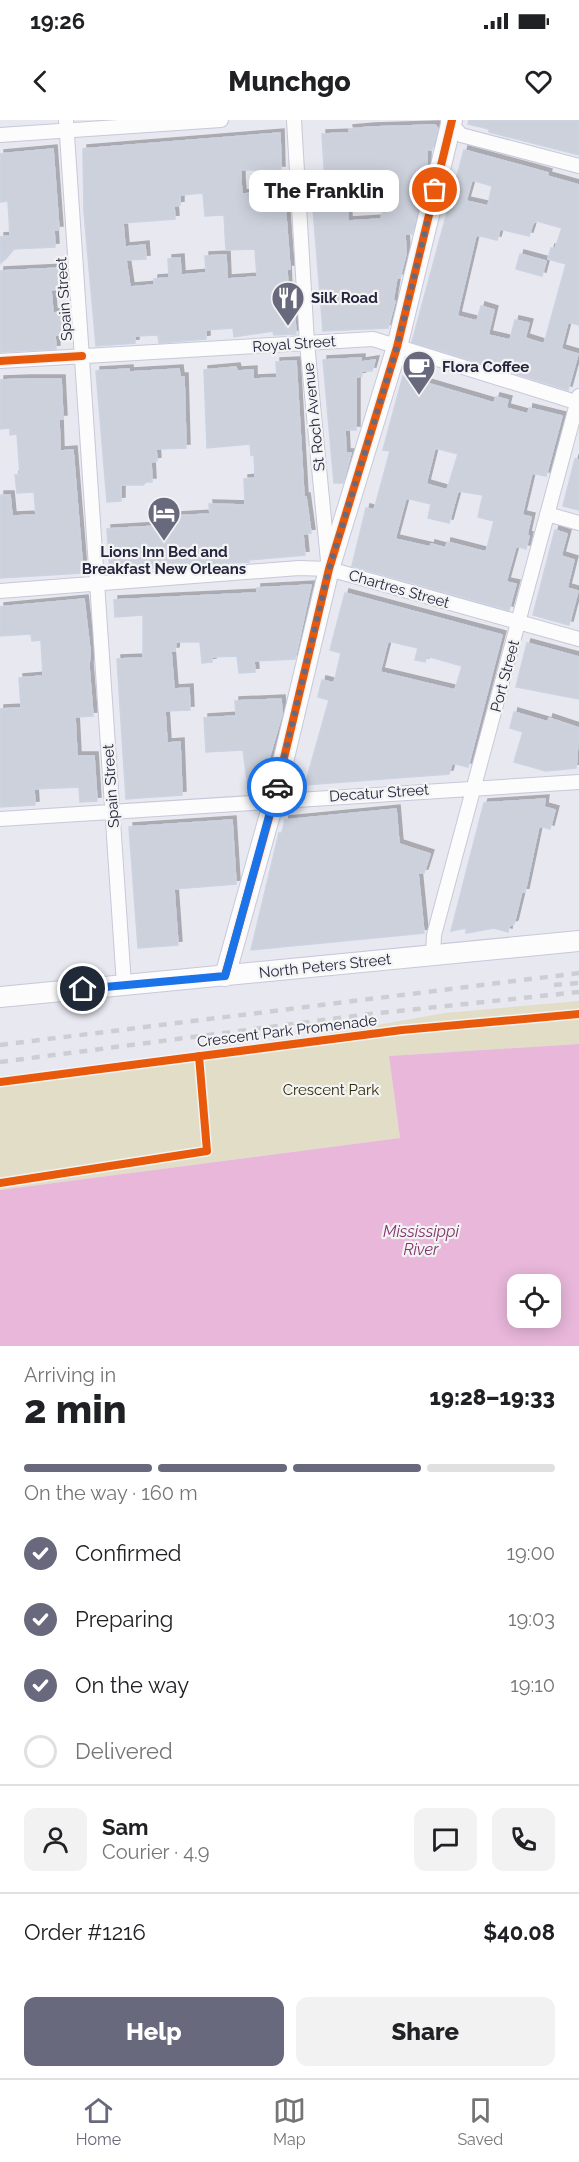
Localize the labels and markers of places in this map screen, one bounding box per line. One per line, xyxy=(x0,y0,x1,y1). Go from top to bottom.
pin xyxy=(409,164,460,215)
callout: The Franklin xyxy=(249,169,399,211)
restaurant icon: Silk Road xyxy=(270,280,306,327)
place label: Silk Road xyxy=(311,289,378,307)
cafe icon: Flora Coffee xyxy=(401,349,437,396)
place label: Flora Coffee xyxy=(442,358,529,376)
hotel icon: Lions Inn Bed and Breakfast New Orleans xyxy=(146,495,182,542)
place label: Lions Inn Bed and Breakfast New Orleans xyxy=(82,543,246,578)
pin xyxy=(57,963,108,1014)

